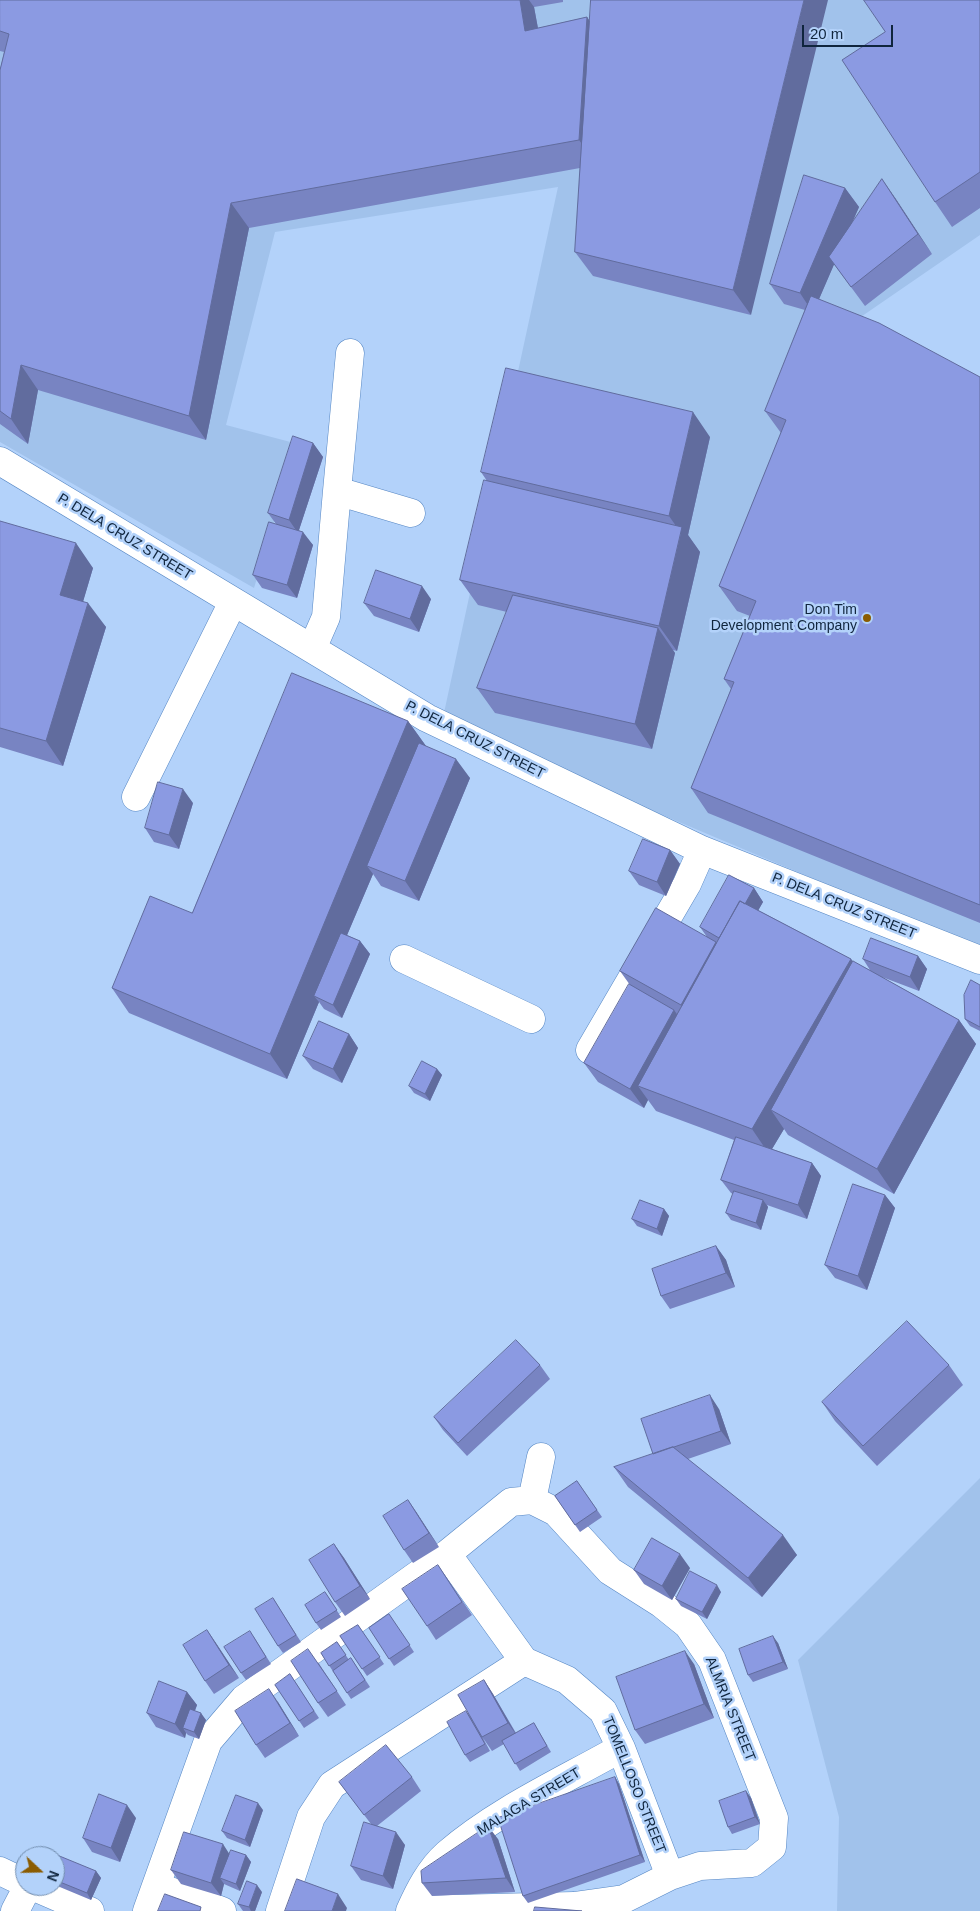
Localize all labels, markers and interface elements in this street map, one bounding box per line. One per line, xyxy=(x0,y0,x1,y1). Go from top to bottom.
scale bar xyxy=(805,15,896,47)
text: 20 m xyxy=(810,25,843,42)
street label: P. DELA CRUZ STREET xyxy=(55,490,195,584)
place label: Don Tim Development Company xyxy=(711,602,857,634)
marker: Don Tim Development Company xyxy=(861,612,873,624)
street label: P. DELA CRUZ STREET xyxy=(403,698,547,782)
street label: P. DELA CRUZ STREET xyxy=(770,869,918,943)
street label: ALMRIA STREET xyxy=(701,1654,759,1764)
street label: TOMELLOSO STREET xyxy=(599,1714,669,1856)
street label: MALAGA STREET xyxy=(474,1765,584,1839)
north arrow xyxy=(15,1846,65,1896)
text: N xyxy=(44,1868,62,1884)

